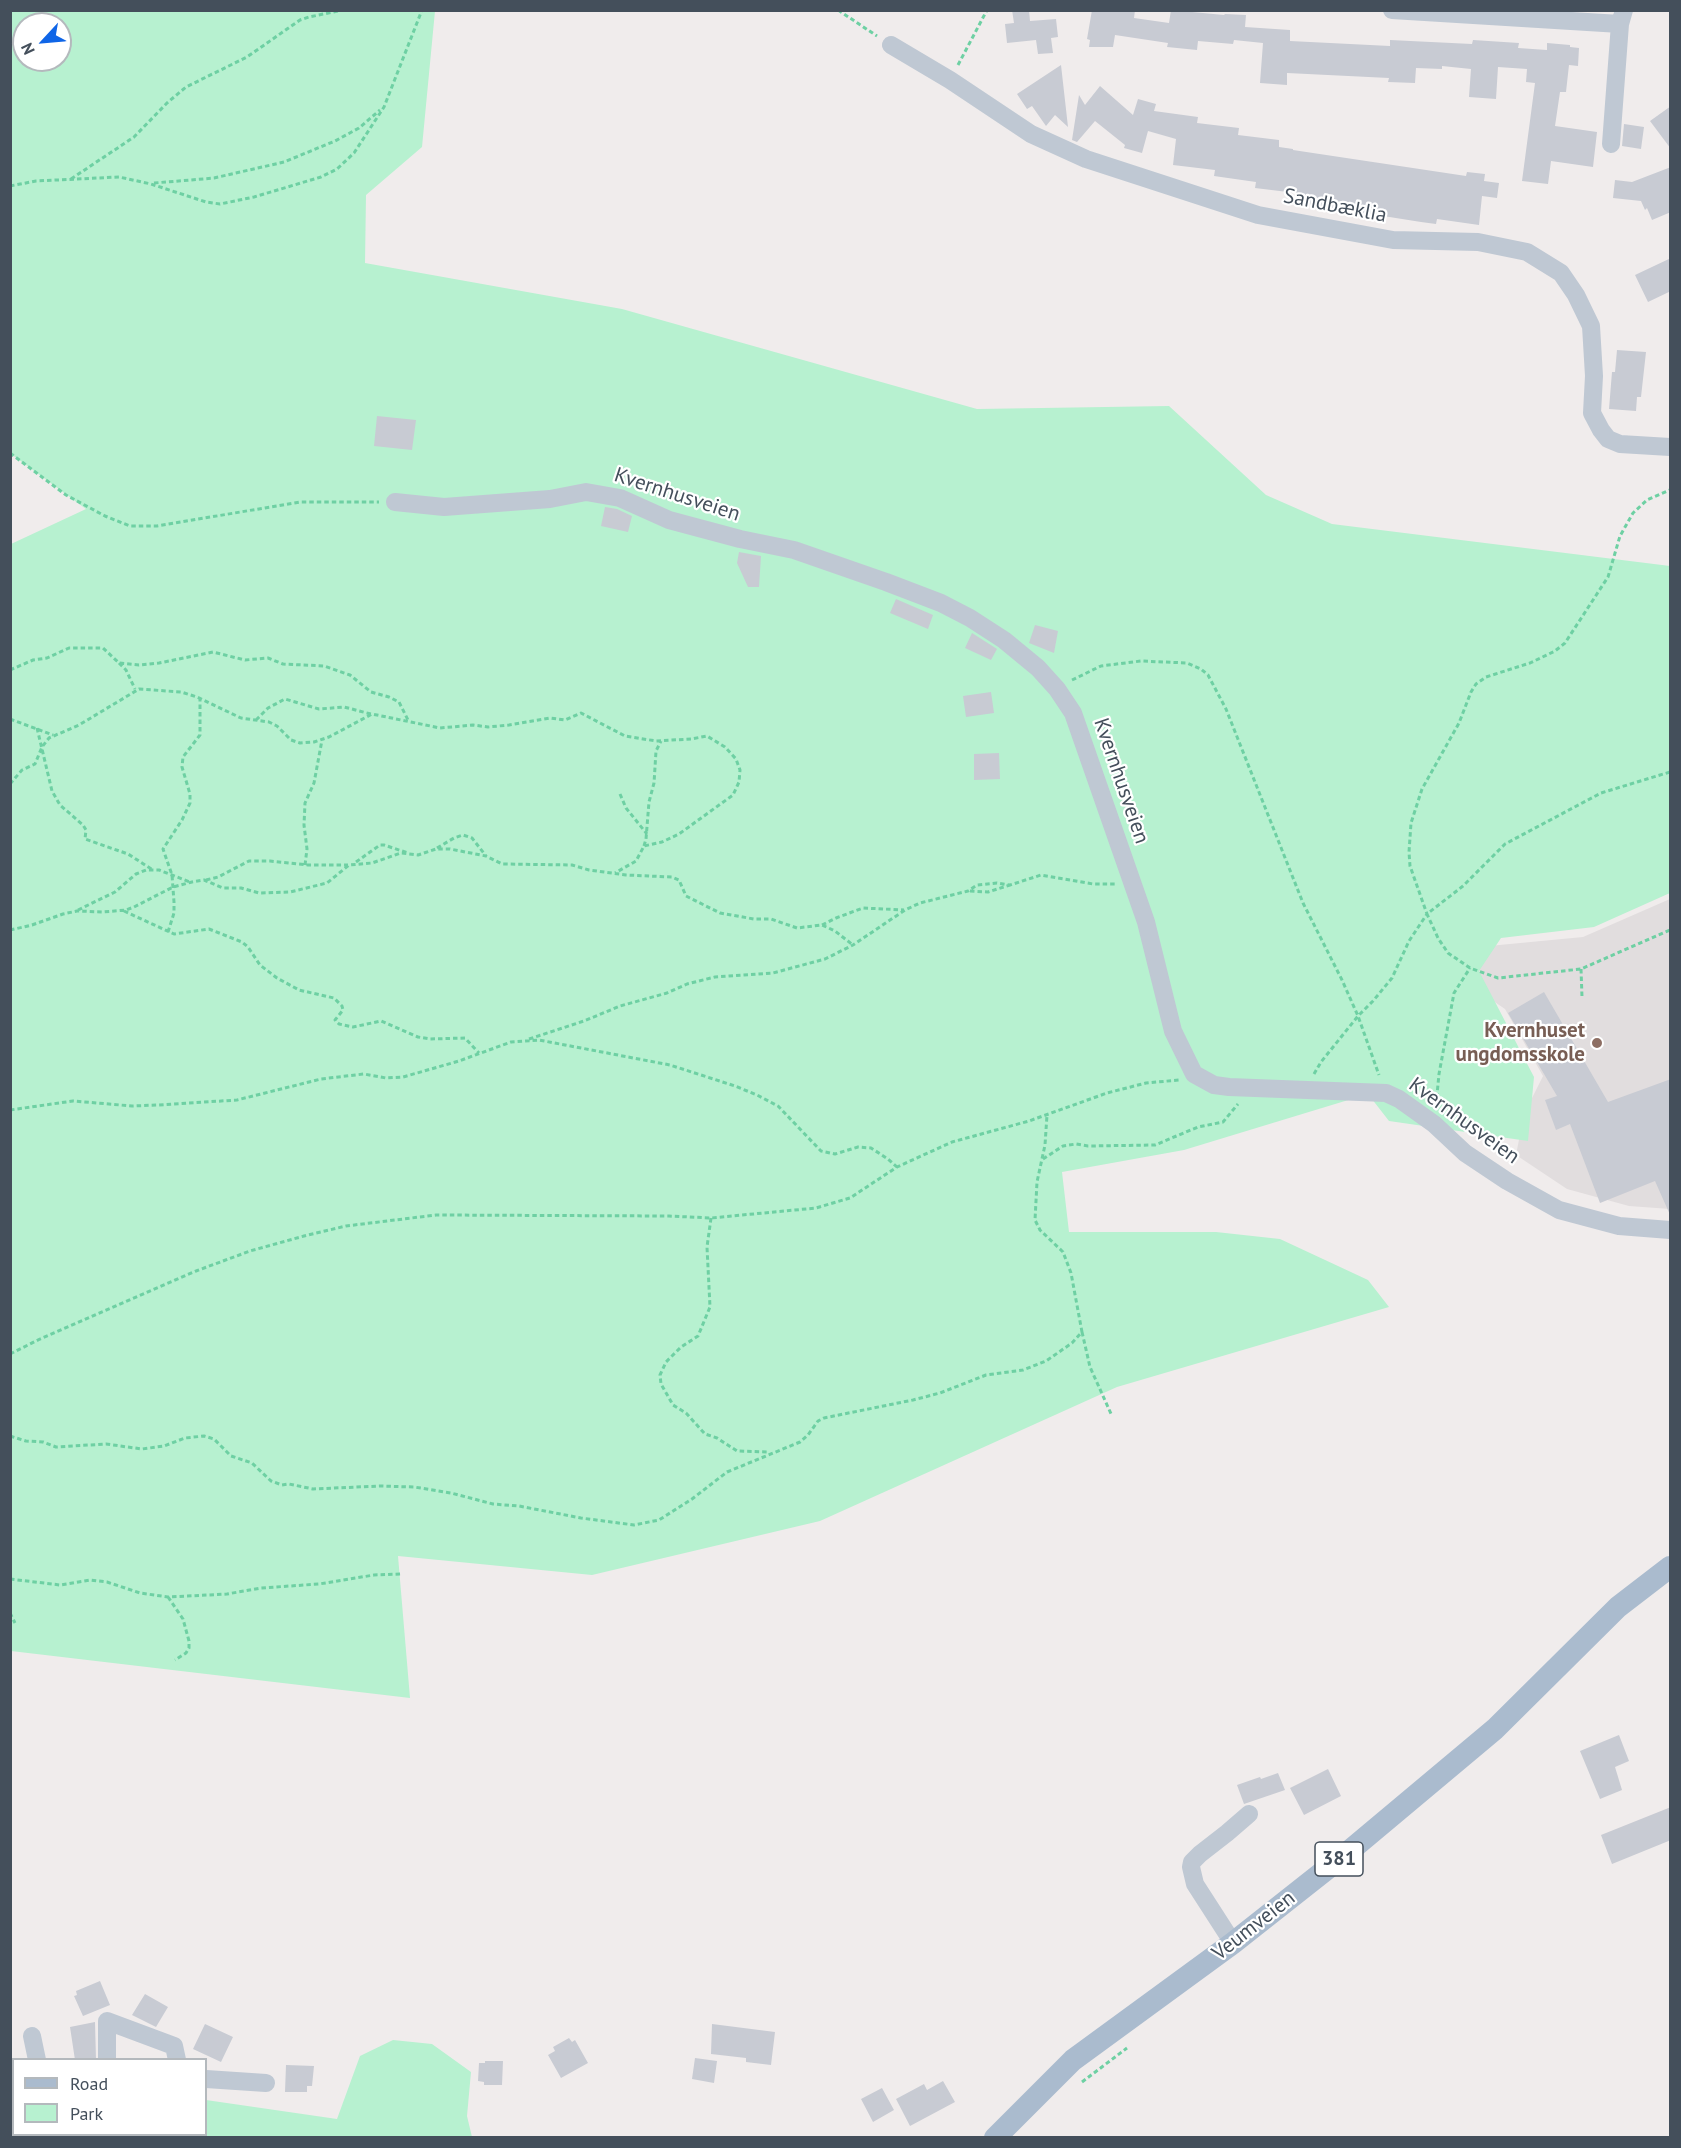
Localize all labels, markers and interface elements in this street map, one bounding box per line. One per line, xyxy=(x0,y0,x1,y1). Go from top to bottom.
north arrow xyxy=(12,12,72,72)
text: N xyxy=(16,40,39,58)
street label: Sandbæklia xyxy=(1281,184,1389,228)
street label: Kvernhusveien xyxy=(611,463,743,527)
street label: Kvernhusveien xyxy=(1088,715,1154,847)
place label: Kvernhuset ungdomsskole xyxy=(1456,1018,1585,1068)
marker: Kvernhuset ungdomsskole xyxy=(1590,1036,1604,1050)
street label: Kvernhusveien xyxy=(1404,1072,1524,1170)
road number: 381 xyxy=(1315,1842,1363,1876)
street label: Veumveien xyxy=(1208,1886,1300,1966)
legend xyxy=(12,2058,207,2136)
text: Road xyxy=(70,2072,108,2095)
text: Park xyxy=(70,2102,103,2125)

